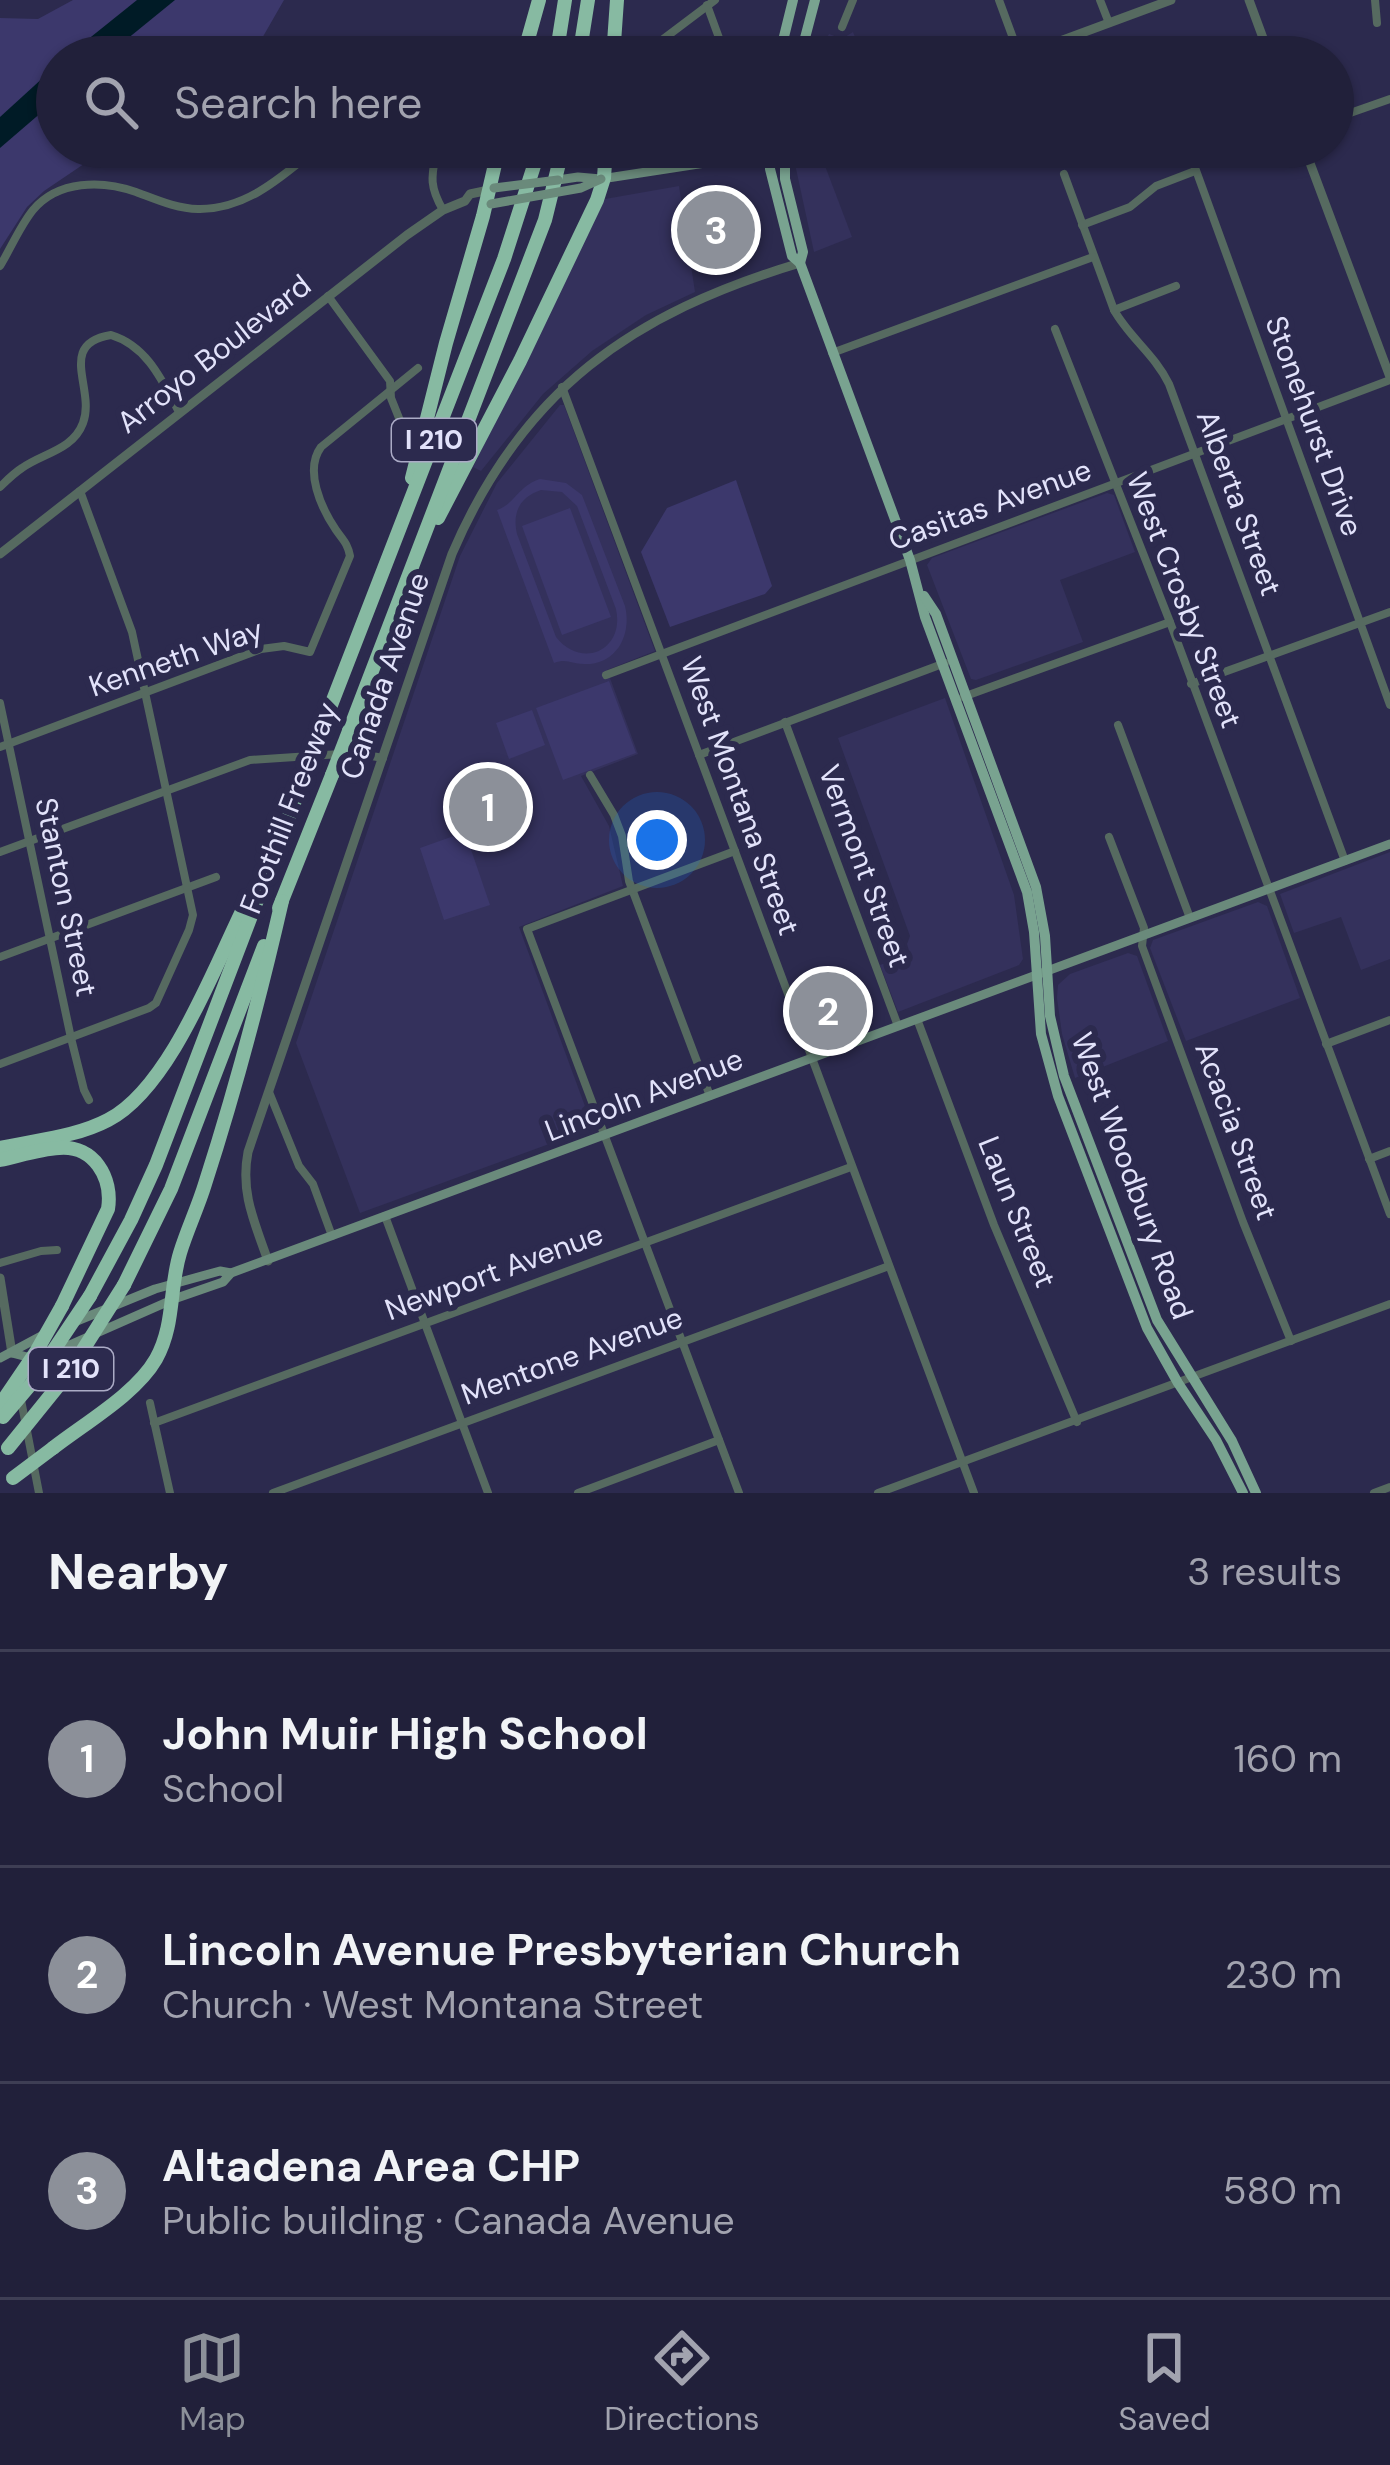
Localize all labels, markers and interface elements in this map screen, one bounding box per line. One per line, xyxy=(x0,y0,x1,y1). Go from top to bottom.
search box xyxy=(36,36,1354,168)
icon: search xyxy=(78,69,144,135)
text: Search here xyxy=(174,73,422,132)
pin: 3 xyxy=(677,185,755,275)
street label: Arroyo Boulevard xyxy=(109,266,319,442)
street label: Stonehurst Drive xyxy=(1257,310,1372,541)
street label: Alberta Street xyxy=(1188,405,1291,601)
road number: I 210 xyxy=(392,419,476,461)
street label: Casitas Avenue xyxy=(883,450,1097,559)
street label: West Crosby Street xyxy=(1118,466,1251,733)
street label: Canada Avenue xyxy=(331,567,438,785)
street label: Kenneth Way xyxy=(84,609,268,706)
street label: West Montana Street xyxy=(672,651,809,940)
street label: Foothill Freeway xyxy=(230,696,347,919)
street label: Vermont Street xyxy=(810,759,919,972)
pin: 1 xyxy=(449,762,527,852)
street label: Stanton Street xyxy=(26,794,107,1000)
your location xyxy=(627,810,687,870)
pin: 2 xyxy=(789,966,867,1056)
street label: West Woodbury Road xyxy=(1062,1027,1202,1324)
street label: Acacia Street xyxy=(1186,1037,1287,1225)
street label: Lincoln Avenue xyxy=(539,1039,748,1150)
street label: Laun Street xyxy=(969,1131,1065,1293)
street label: Newport Avenue xyxy=(379,1214,608,1329)
street label: Mentone Avenue xyxy=(456,1297,688,1414)
road number: I 210 xyxy=(29,1348,113,1390)
text: Nearby xyxy=(48,1538,229,1605)
text: 3 results xyxy=(1187,1546,1342,1597)
text: John Muir High School xyxy=(162,1704,648,1763)
text: 1 xyxy=(80,1733,94,1784)
text: 160 m xyxy=(1234,1733,1342,1784)
text: School xyxy=(162,1763,284,1814)
text: Lincoln Avenue Presbyterian Church xyxy=(162,1920,961,1979)
text: 2 xyxy=(76,1949,98,2000)
text: 230 m xyxy=(1225,1949,1342,2000)
text: Church · West Montana Street xyxy=(162,1979,703,2030)
text: Altadena Area CHP xyxy=(162,2136,580,2195)
text: 3 xyxy=(75,2165,99,2216)
text: 580 m xyxy=(1223,2165,1342,2216)
text: Public building · Canada Avenue xyxy=(162,2195,735,2246)
tab: Map xyxy=(179,2325,246,2440)
tab: Directions xyxy=(604,2325,760,2440)
tab: Saved xyxy=(1118,2325,1211,2440)

